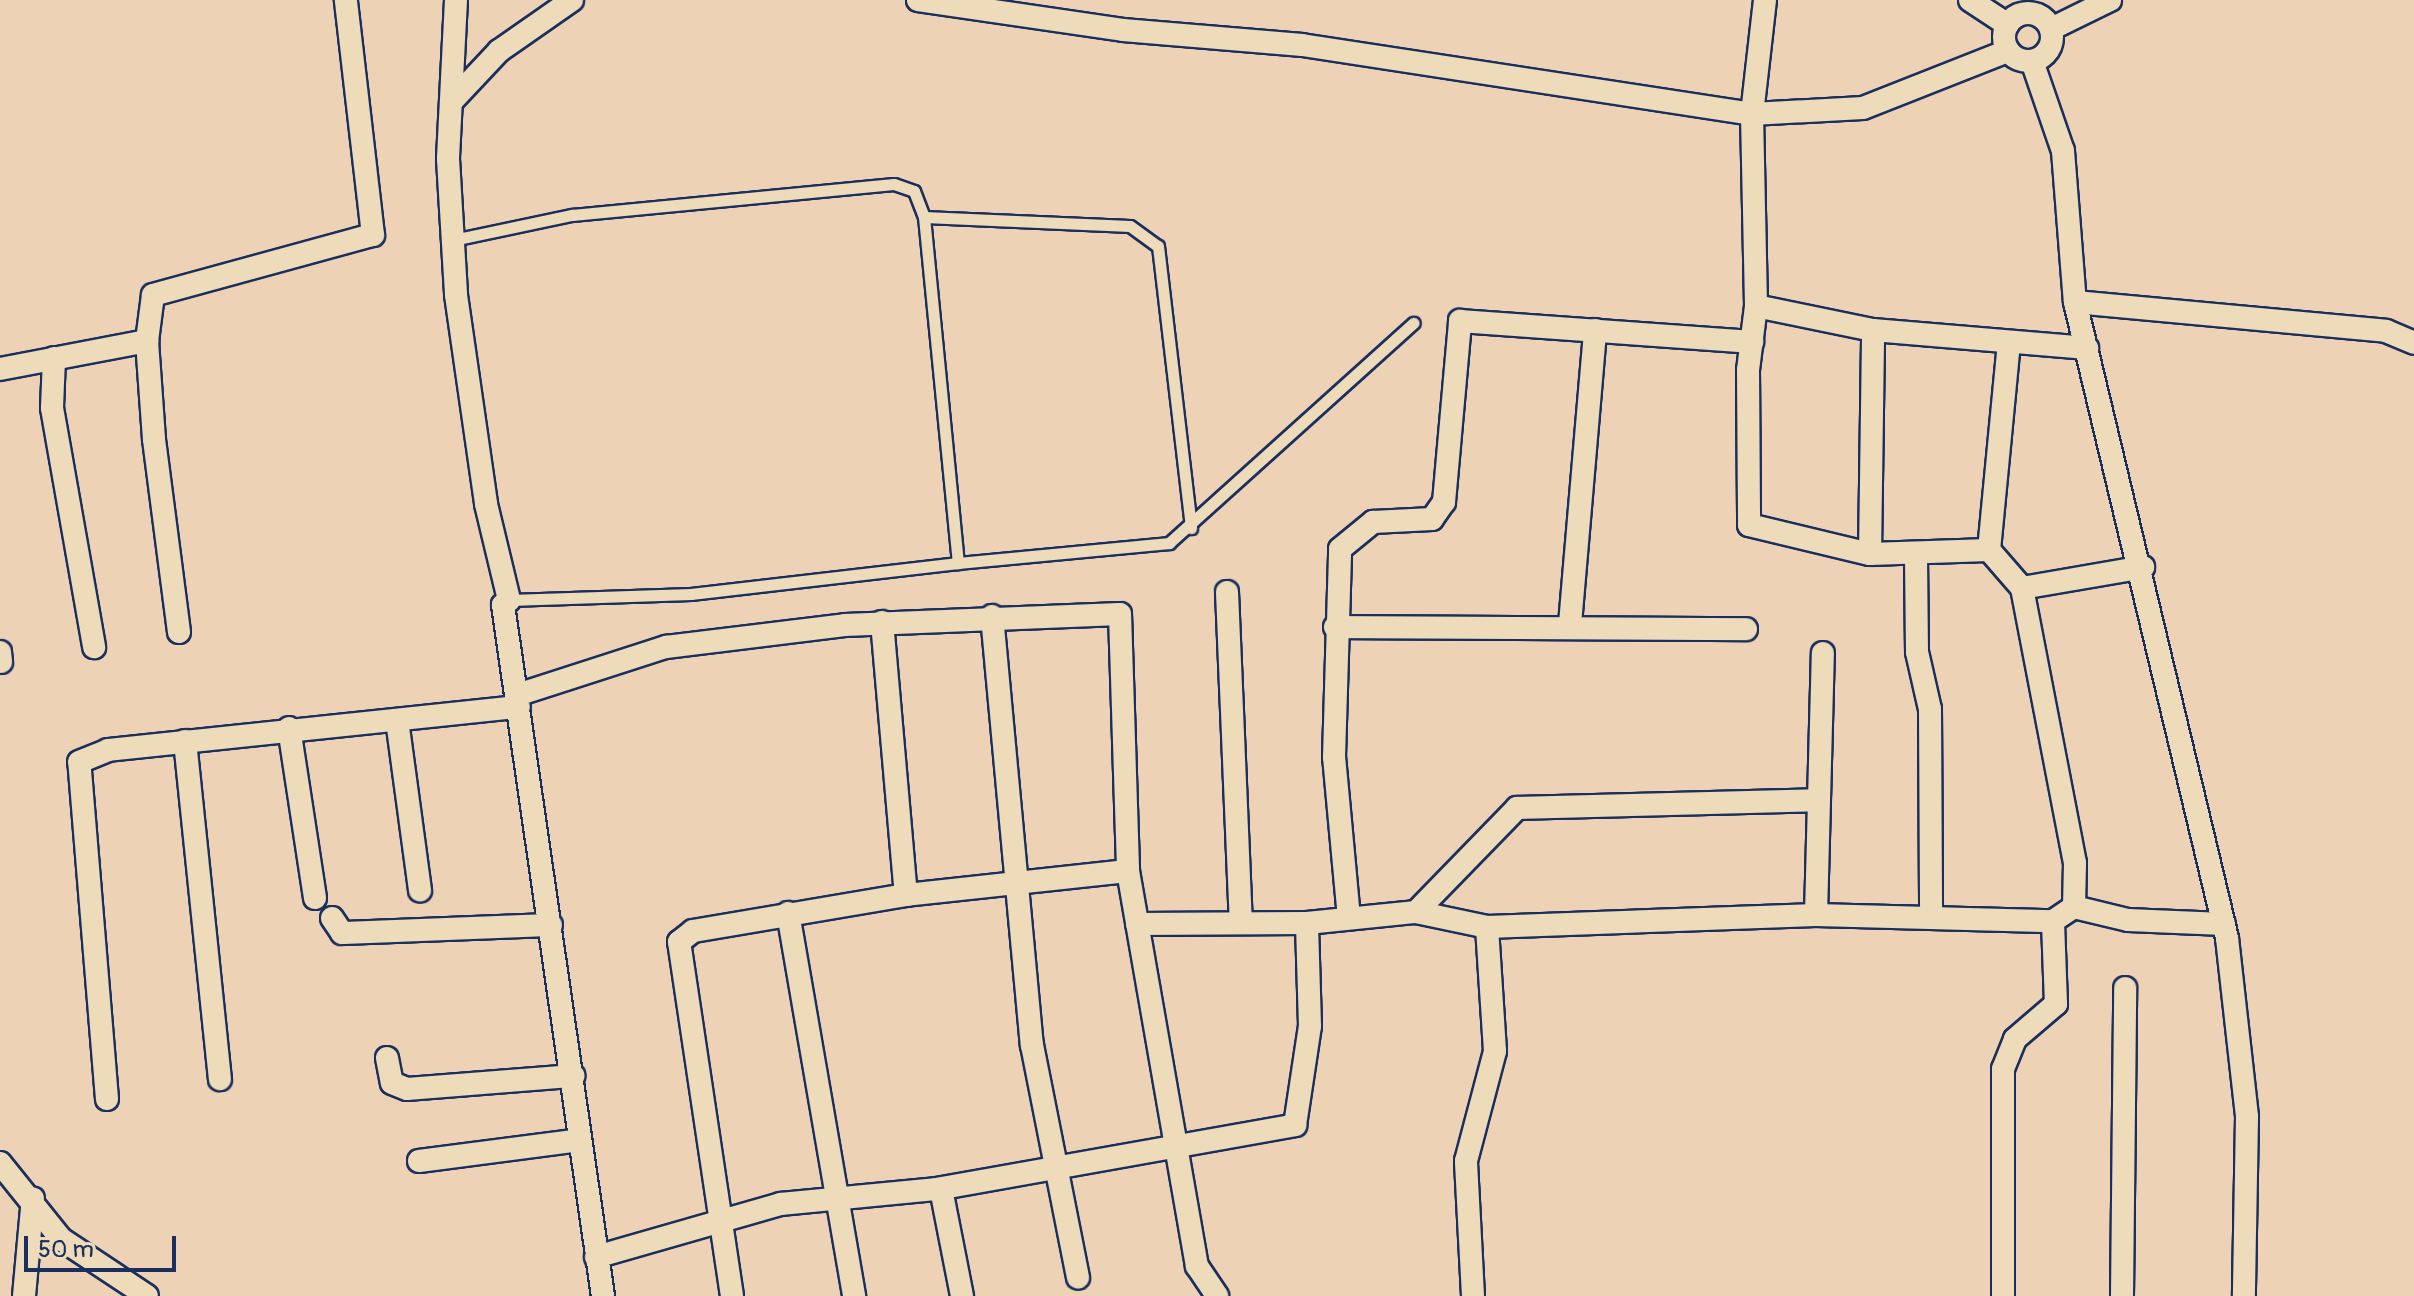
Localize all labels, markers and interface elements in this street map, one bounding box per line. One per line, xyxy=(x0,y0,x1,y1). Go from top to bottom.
scale bar xyxy=(28,1220,180,1270)
text: 50 m xyxy=(38,1235,94,1264)

